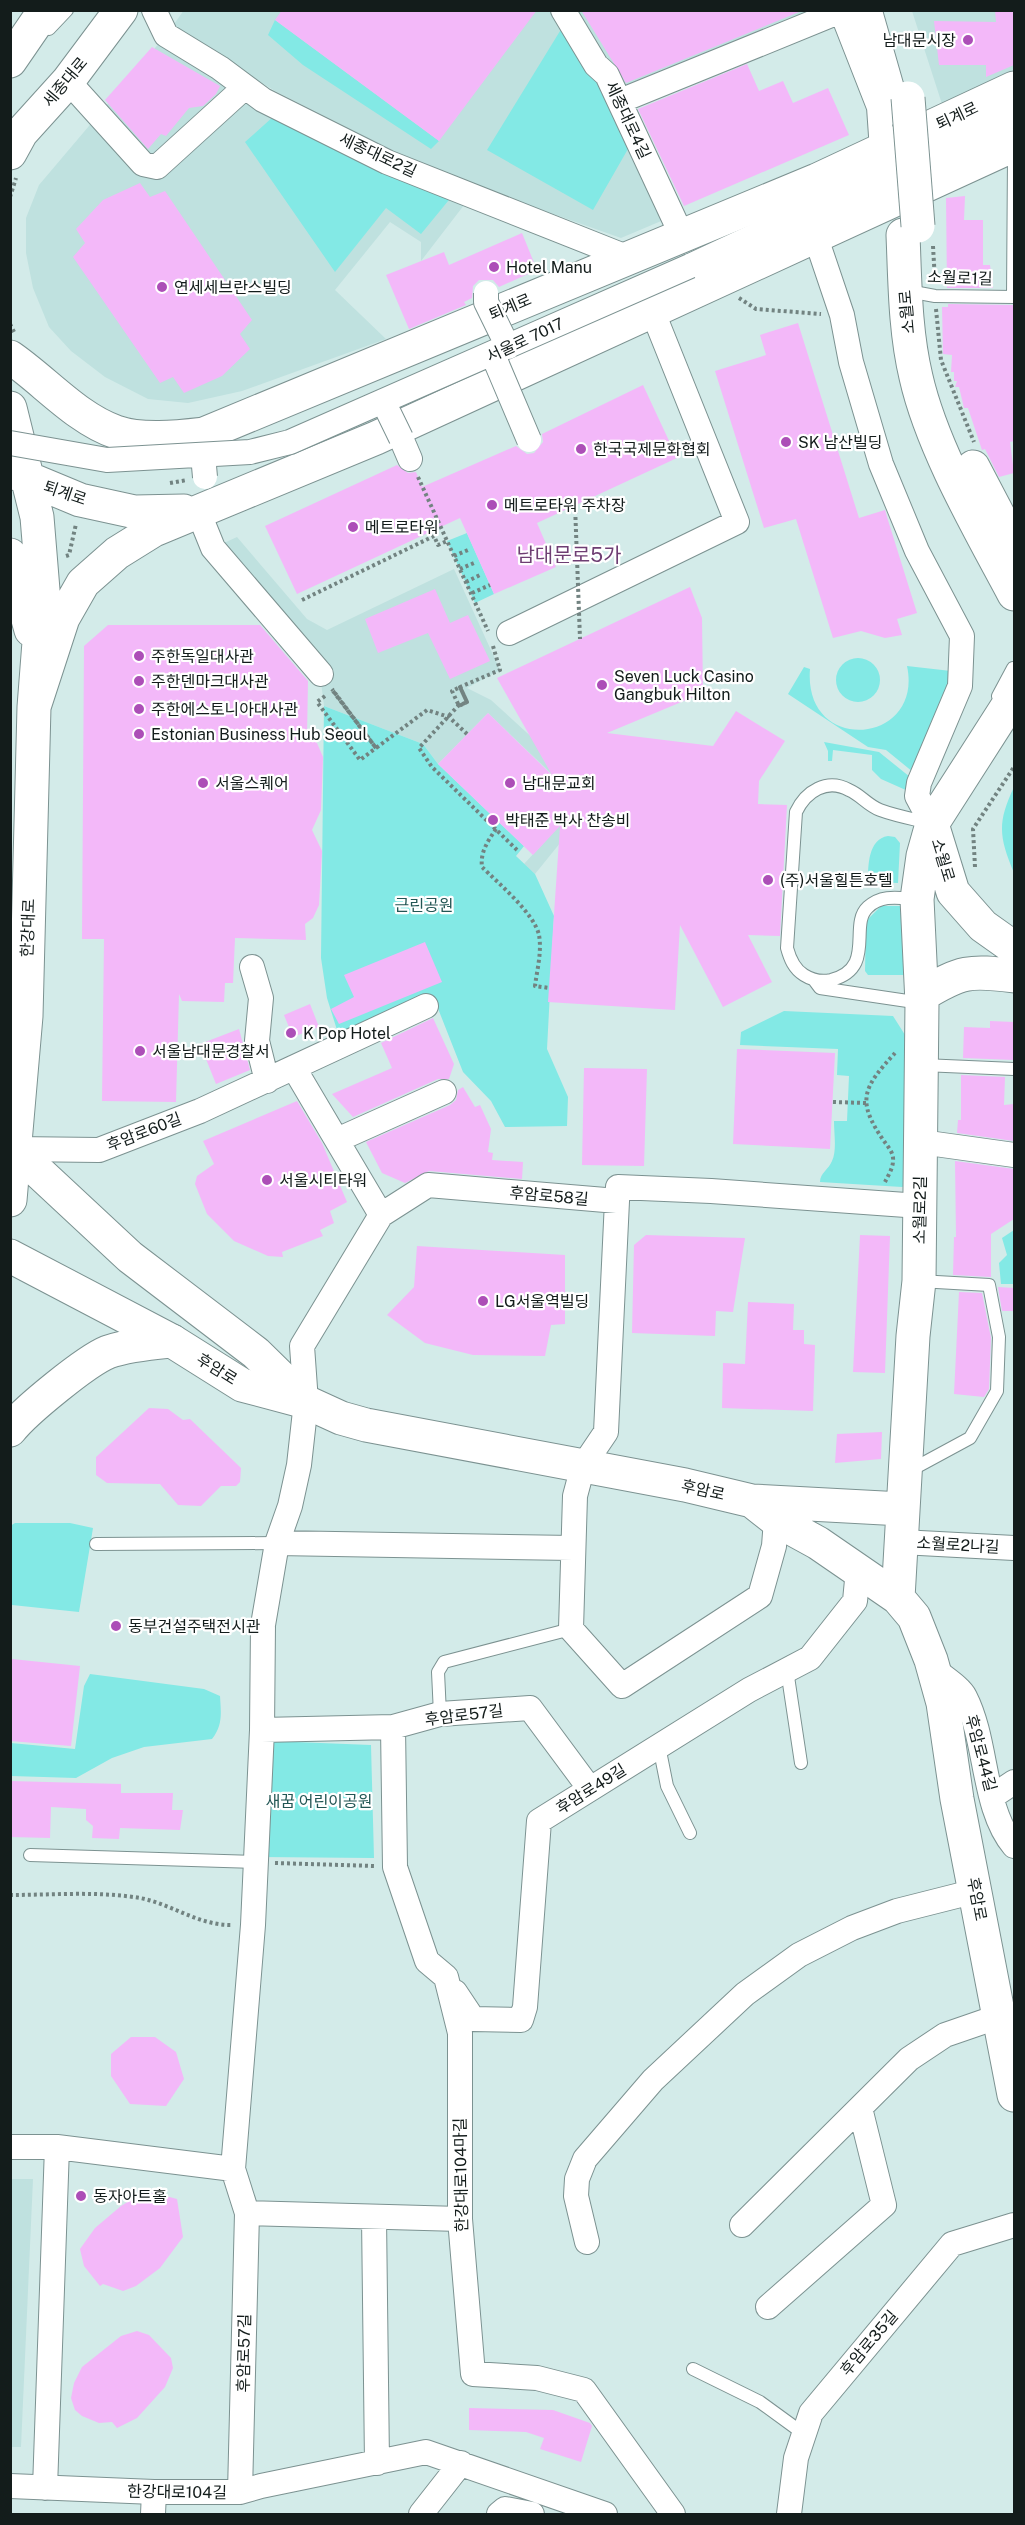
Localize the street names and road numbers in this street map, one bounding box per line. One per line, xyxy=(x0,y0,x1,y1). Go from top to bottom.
street label: 세종대로 xyxy=(39,53,91,111)
street label: 세종대로4길 xyxy=(602,78,654,162)
street label: 퇴계로 xyxy=(933,98,981,134)
street label: 세종대로2길 xyxy=(336,129,420,181)
street label: 소월로1길 xyxy=(927,267,993,289)
street label: 소월로 xyxy=(896,289,918,335)
street label: 퇴계로 xyxy=(486,290,534,324)
street label: 서울로 7017 xyxy=(483,314,567,366)
street label: 퇴계로 xyxy=(41,477,89,509)
street label: 소월로 xyxy=(927,836,959,884)
street label: 한강대로 xyxy=(17,898,39,958)
street label: 후암로60길 xyxy=(104,1109,184,1155)
street label: 소월로2길 xyxy=(910,1176,930,1244)
street label: 후암로58길 xyxy=(509,1183,589,1209)
street label: 후암로 xyxy=(193,1349,241,1389)
street label: 후암로 xyxy=(679,1476,727,1504)
street label: 소월로2나길 xyxy=(916,1533,1000,1557)
street label: 후암로57길 xyxy=(424,1701,504,1729)
street label: 후암로44길 xyxy=(962,1712,1000,1794)
street label: 후암로49길 xyxy=(552,1760,630,1818)
street label: 후암로 xyxy=(963,1876,991,1923)
street label: 한강대로104마길 xyxy=(451,2118,471,2232)
street label: 후암로35길 xyxy=(836,2307,902,2379)
street label: 후암로57길 xyxy=(234,2313,254,2393)
street label: 한강대로104길 xyxy=(127,2482,227,2502)

